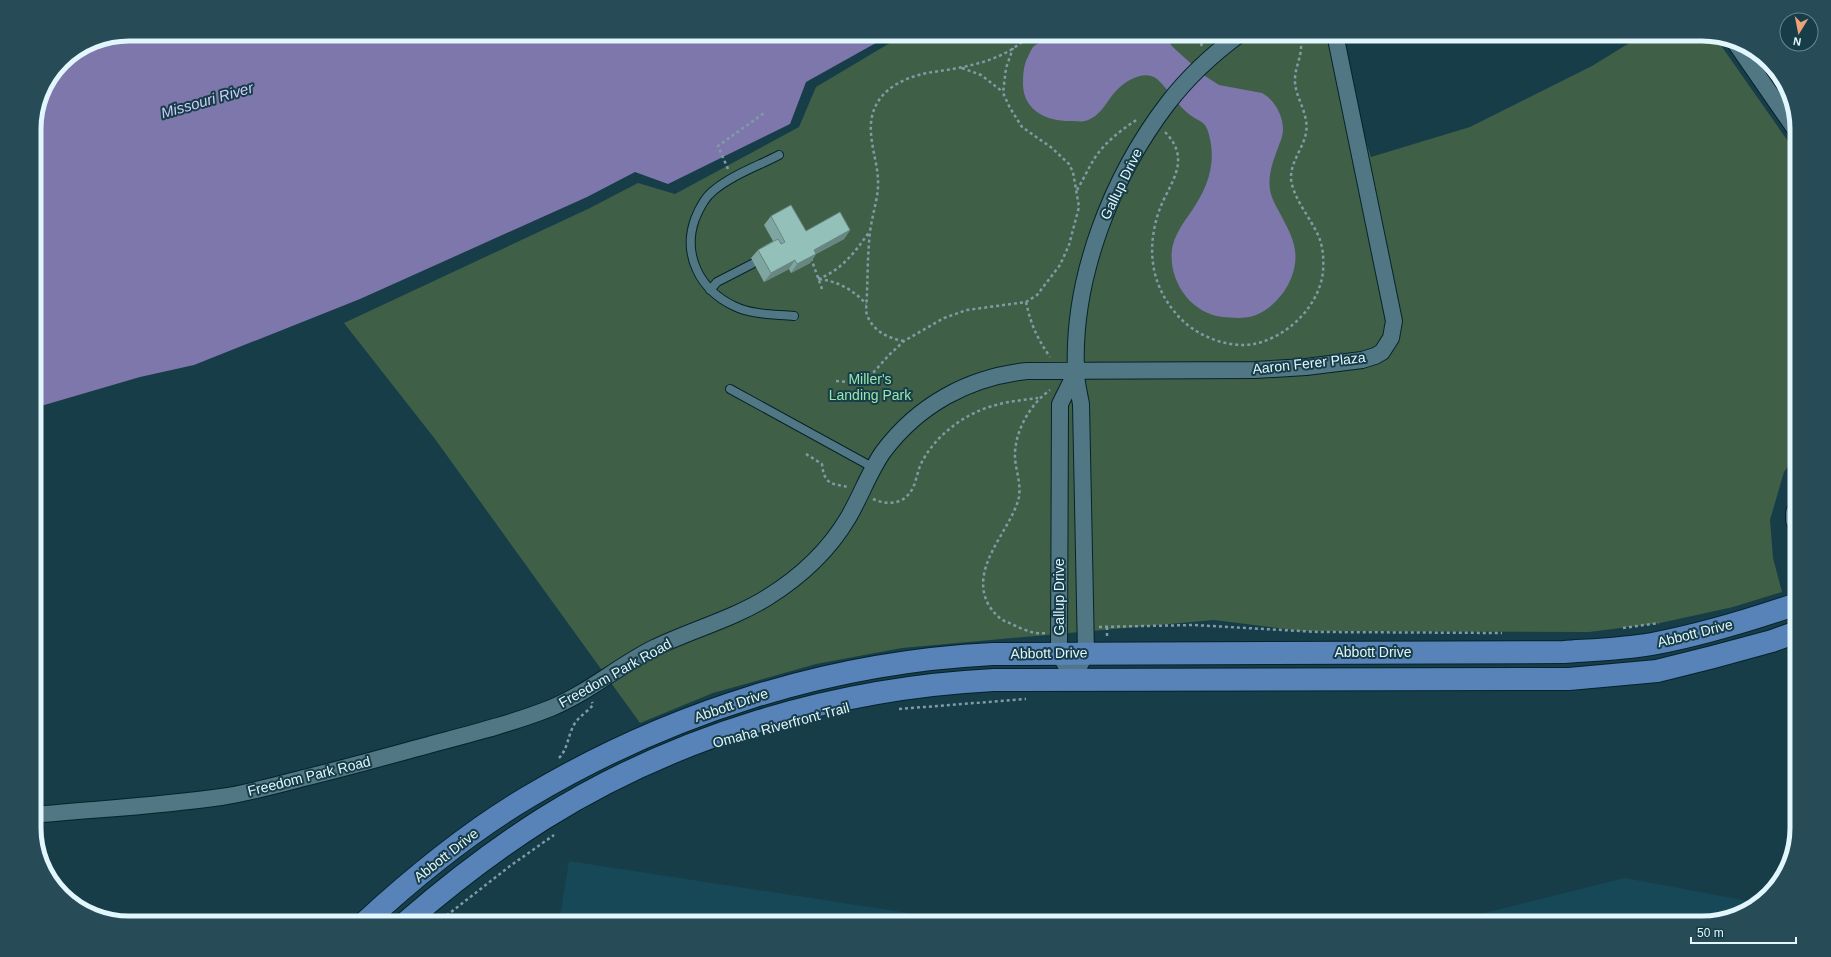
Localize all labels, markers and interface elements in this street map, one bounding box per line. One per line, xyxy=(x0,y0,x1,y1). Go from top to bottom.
north arrow xyxy=(1779,12,1819,52)
text: N xyxy=(1792,35,1802,48)
water label: Missouri River xyxy=(159,78,256,121)
street label: Gallup Drive xyxy=(1097,146,1145,222)
street label: Aaron Ferer Plaza xyxy=(1252,349,1367,377)
park label: Miller's Landing Park xyxy=(829,371,912,403)
street label: Gallup Drive xyxy=(1051,558,1067,636)
street label: Abbott Drive xyxy=(1656,616,1735,650)
street label: Freedom Park Road xyxy=(556,635,674,711)
street label: Abbott Drive xyxy=(1010,644,1088,662)
street label: Abbott Drive xyxy=(1334,644,1412,660)
street label: Abbott Drive xyxy=(692,685,770,725)
street label: Omaha Riverfront Trail xyxy=(711,699,851,751)
street label: Freedom Park Road xyxy=(246,753,372,799)
street label: Abbott Drive xyxy=(411,825,481,885)
scale bar xyxy=(1691,919,1796,945)
text: 50 m xyxy=(1697,926,1724,940)

